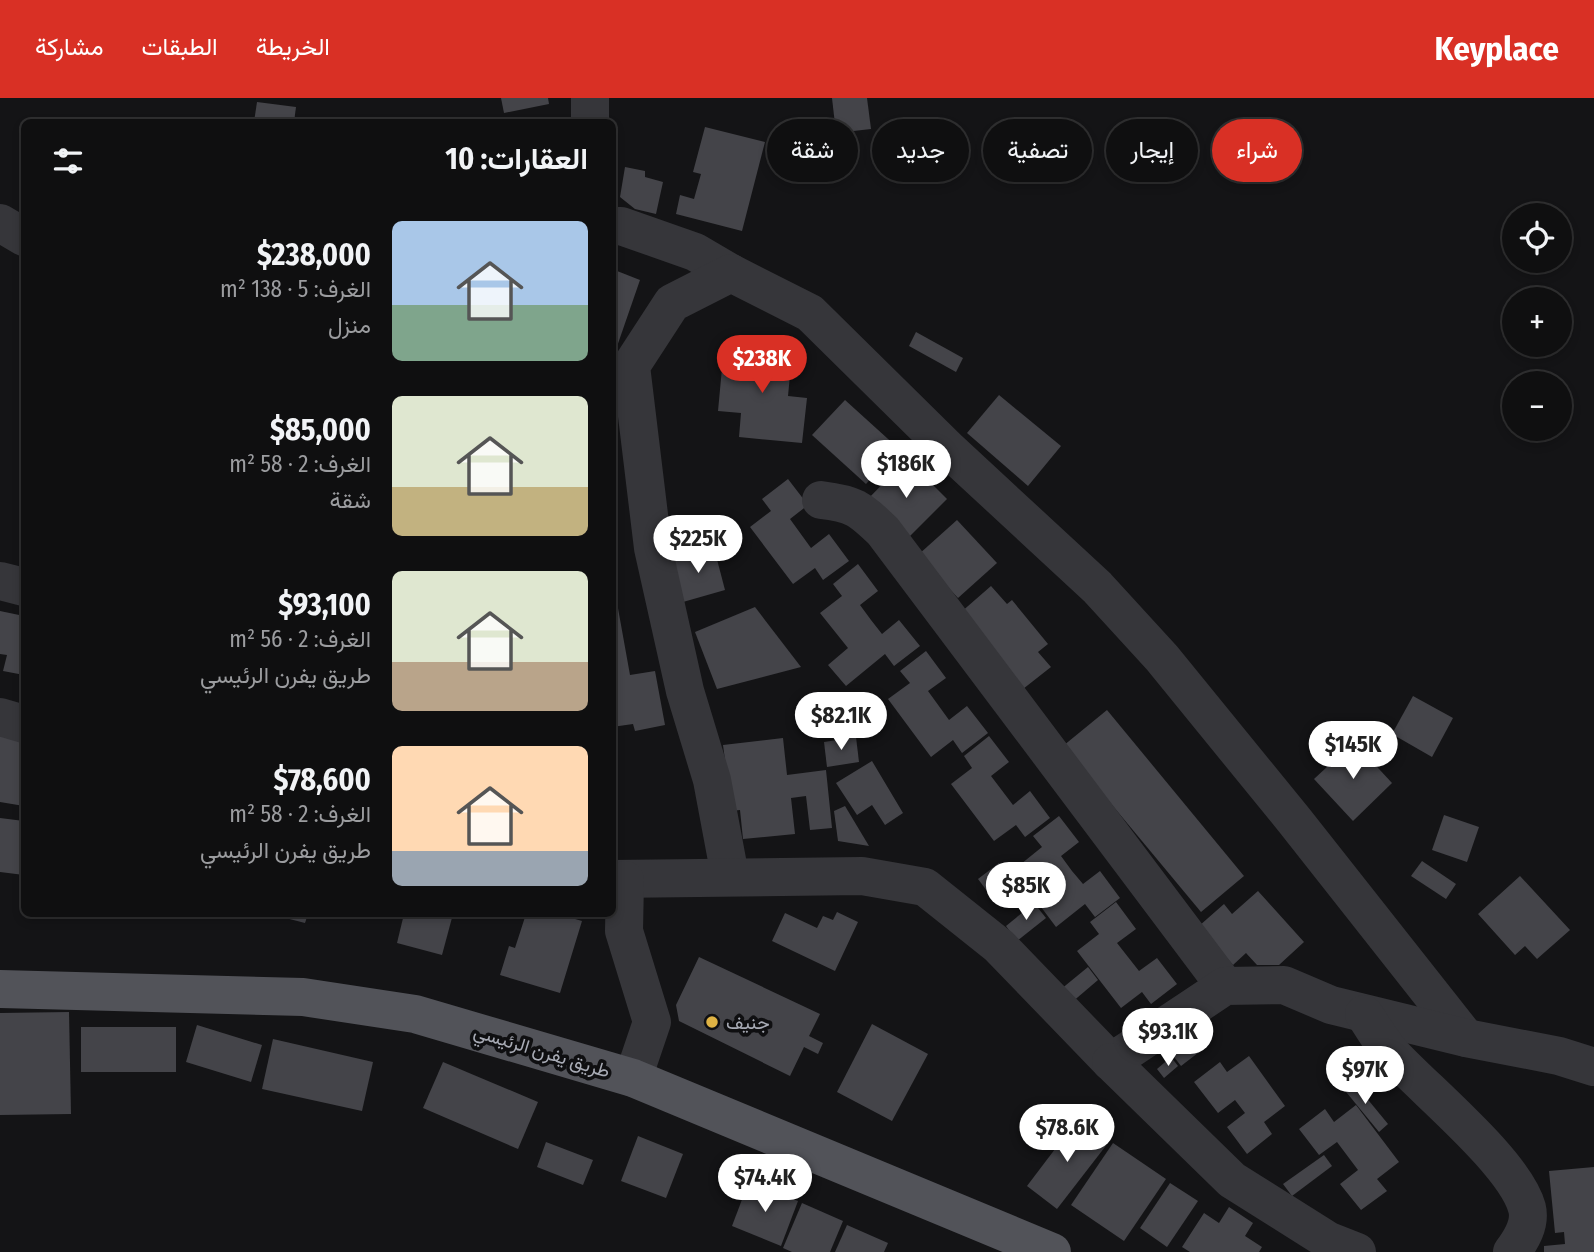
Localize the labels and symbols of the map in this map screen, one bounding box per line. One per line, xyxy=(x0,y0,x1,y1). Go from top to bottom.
pin: $238K xyxy=(713,336,811,395)
pin: $186K xyxy=(857,440,955,500)
pin: $225K xyxy=(649,516,747,575)
pin: $82.1K xyxy=(784,692,898,752)
pin: $145K xyxy=(1304,722,1402,781)
pin: $85K xyxy=(985,862,1067,922)
pin: $93.1K xyxy=(1111,1009,1225,1068)
place label: جنيف xyxy=(726,1011,770,1034)
marker: جنيف xyxy=(704,1014,720,1030)
street label: طريق يفرن الرئيسي xyxy=(470,1019,613,1086)
pin: $97K xyxy=(1324,1046,1406,1106)
pin: $78.6K xyxy=(1010,1104,1124,1164)
pin: $74.4K xyxy=(708,1154,822,1214)

